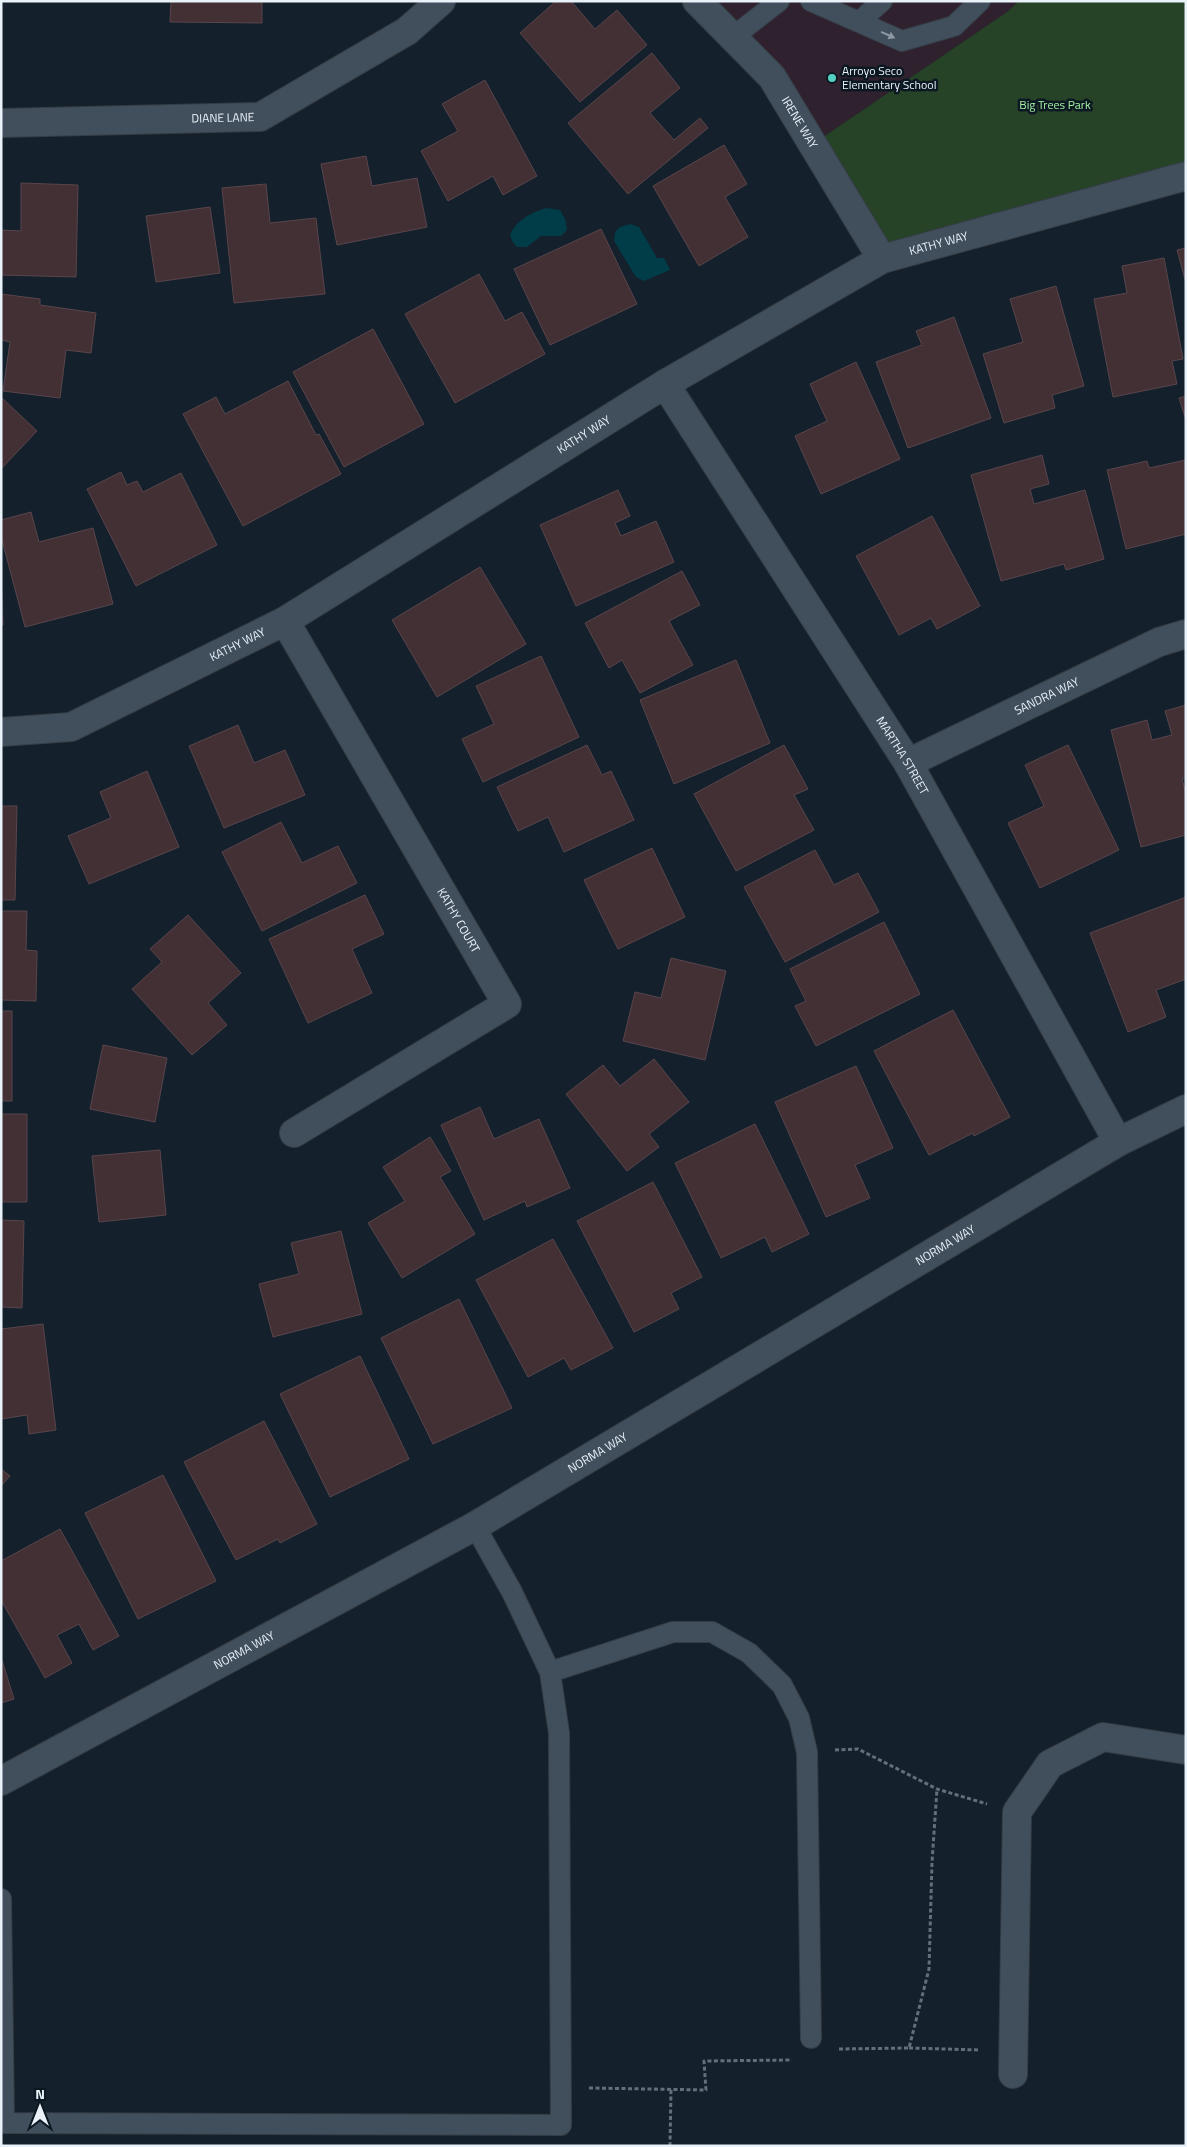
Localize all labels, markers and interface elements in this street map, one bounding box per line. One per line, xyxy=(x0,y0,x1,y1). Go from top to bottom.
one-way arrow xyxy=(881,32,895,40)
place label: Arroyo Seco Elementary School xyxy=(842,61,936,94)
marker: Arroyo Seco Elementary School xyxy=(826,72,838,84)
street label: IRENE WAY xyxy=(777,93,823,152)
park label: Big Trees Park xyxy=(1019,95,1091,114)
street label: DIANE LANE xyxy=(191,107,255,128)
street label: KATHY WAY xyxy=(907,226,971,260)
street label: KATHY WAY xyxy=(553,410,615,458)
street label: KATHY WAY xyxy=(206,622,269,666)
street label: SANDRA WAY xyxy=(1011,672,1083,719)
street label: MARTHA STREET xyxy=(872,713,934,799)
street label: KATHY COURT xyxy=(433,884,486,957)
street label: NORMA WAY xyxy=(911,1219,979,1270)
street label: NORMA WAY xyxy=(564,1427,631,1478)
street label: NORMA WAY xyxy=(210,1625,278,1674)
north arrow xyxy=(15,2082,65,2132)
text: N xyxy=(35,2083,45,2104)

